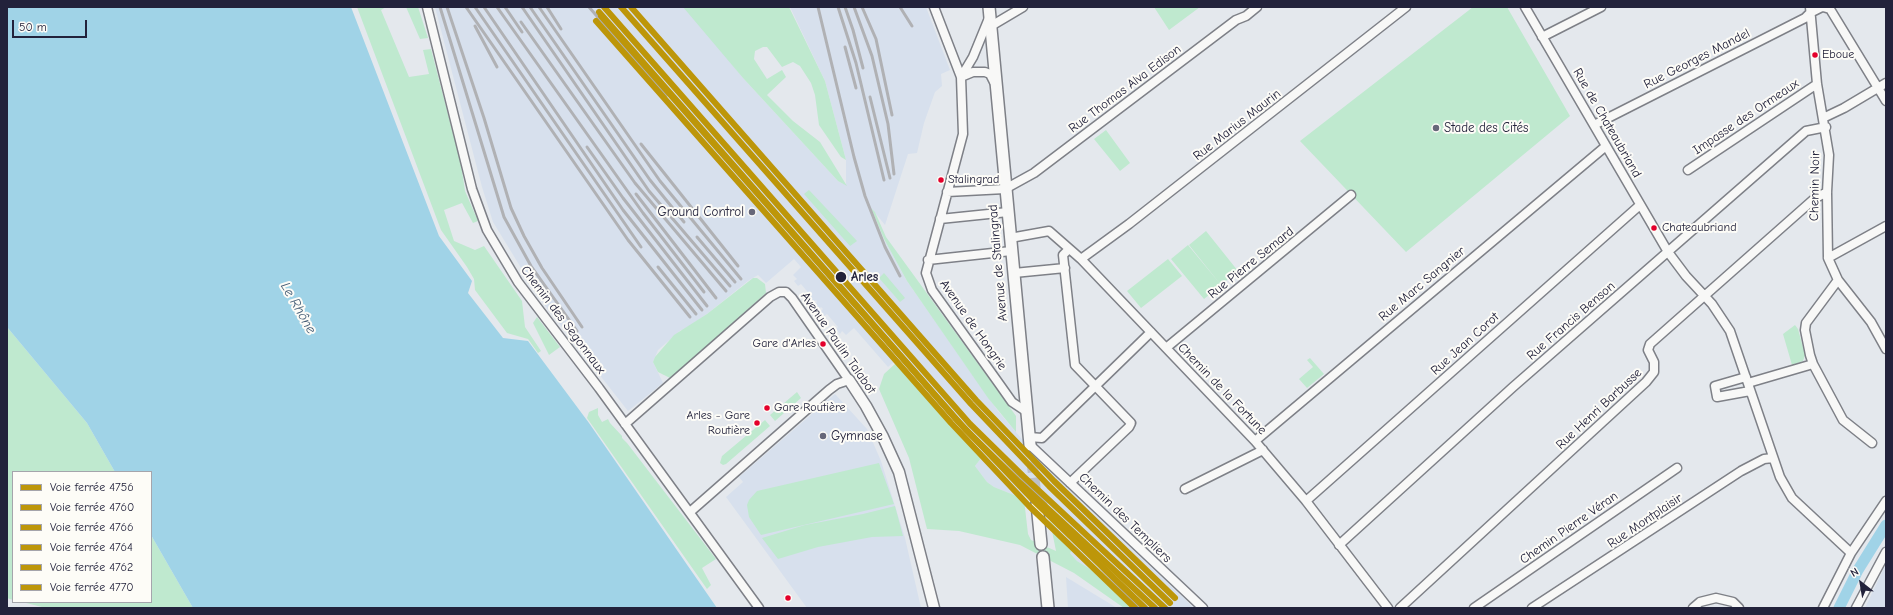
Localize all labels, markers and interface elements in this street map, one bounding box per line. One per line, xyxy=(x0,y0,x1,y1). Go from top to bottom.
scale bar xyxy=(14,12,89,38)
text: 50 m xyxy=(19,20,47,34)
street label: Rue Georges Mandel xyxy=(1641,26,1753,92)
street label: Rue Thomas Alva Edison xyxy=(1066,42,1184,136)
place label: Eboue xyxy=(1822,48,1854,62)
marker: Eboue xyxy=(1810,50,1820,60)
street label: Rue de Chateaubriand xyxy=(1569,66,1645,180)
street label: Impasse des Ormeaux xyxy=(1690,76,1802,158)
street label: Rue Marius Maurin xyxy=(1190,86,1284,164)
place label: Stade des Cités xyxy=(1444,120,1528,136)
marker: Stade des Cités xyxy=(1431,123,1441,133)
street label: Chemin Noir xyxy=(1807,151,1823,221)
place label: Stalingrad xyxy=(948,173,999,187)
marker: Stalingrad xyxy=(936,175,946,185)
place label: Ground Control xyxy=(657,204,744,220)
street label: Avenue de Stalingrad xyxy=(985,204,1011,322)
marker: Ground Control xyxy=(747,207,757,217)
place label: Chateaubriand xyxy=(1662,221,1737,235)
marker: Chateaubriand xyxy=(1649,223,1659,233)
street label: Rue Pierre Semard xyxy=(1205,224,1297,302)
street label: Rue Marc Sangnier xyxy=(1376,243,1468,325)
street label: Chemin des Segonnaux xyxy=(517,263,609,377)
place label: Arles xyxy=(851,269,878,285)
marker: Arles xyxy=(834,270,848,284)
street label: Avenue de Hongrie xyxy=(936,277,1010,373)
street label: Rue Francis Benson xyxy=(1524,278,1618,364)
water label: Le Rhône xyxy=(277,279,319,337)
street label: Avenue Paulin Talabot xyxy=(797,289,879,397)
street label: Rue Jean Corot xyxy=(1428,309,1502,379)
place label: Gare d'Arles xyxy=(753,337,816,351)
marker: Gare d'Arles xyxy=(818,339,828,349)
street label: Chemin de la Fortune xyxy=(1174,340,1270,438)
street label: Rue Henri Barbusse xyxy=(1553,365,1645,453)
place label: Gare Routière xyxy=(774,401,846,415)
marker: Gare Routière xyxy=(762,403,772,413)
place label: Arles - Gare Routière xyxy=(686,409,750,437)
marker: Arles - Gare Routière xyxy=(752,418,762,428)
place label: Gymnase xyxy=(831,428,883,444)
marker: Gymnase xyxy=(818,431,828,441)
street label: Chemin des Templiers xyxy=(1075,470,1175,566)
legend xyxy=(12,471,152,603)
text: Voie ferrée 4756 xyxy=(50,480,134,494)
street label: Chemin Pierre Véran xyxy=(1517,488,1621,568)
street label: Rue Montplaisir xyxy=(1605,490,1685,552)
text: Voie ferrée 4760 xyxy=(50,500,134,514)
text: Voie ferrée 4766 xyxy=(50,520,134,534)
text: Voie ferrée 4764 xyxy=(50,540,133,554)
text: Voie ferrée 4762 xyxy=(50,560,133,574)
north arrow xyxy=(1841,563,1881,603)
text: N xyxy=(1848,565,1861,580)
text: Voie ferrée 4770 xyxy=(50,580,134,594)
unlabelled marker xyxy=(783,593,793,603)

